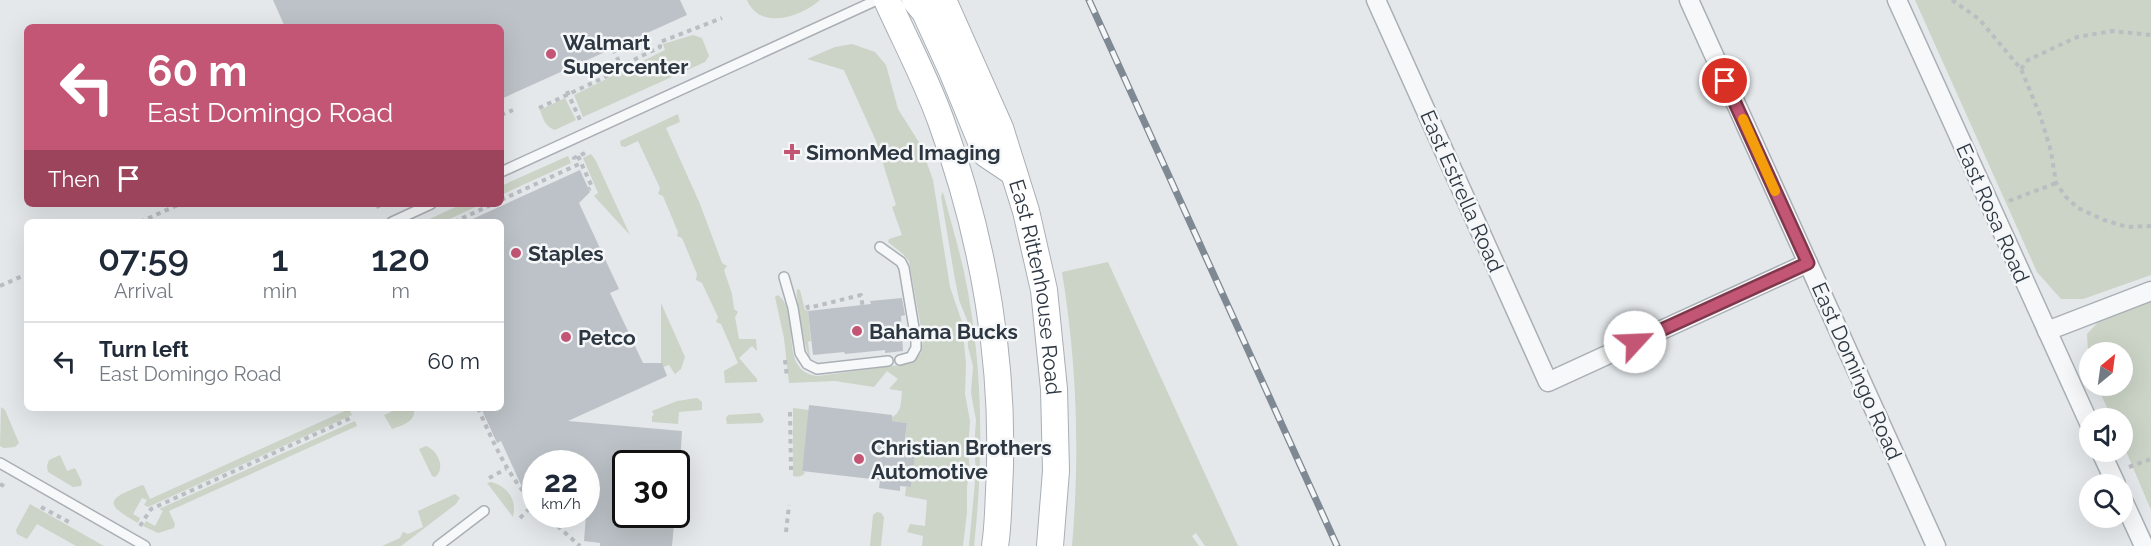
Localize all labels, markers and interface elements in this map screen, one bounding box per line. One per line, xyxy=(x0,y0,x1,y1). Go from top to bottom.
place label: Walmart Supercenter xyxy=(563,30,688,79)
text: 60 m xyxy=(147,47,247,96)
marker: Walmart Supercenter xyxy=(544,47,558,61)
icon: left xyxy=(48,48,126,126)
pin xyxy=(1699,55,1750,106)
icon: arrive xyxy=(1708,64,1741,97)
text: East Domingo Road xyxy=(147,97,393,128)
street label: East Estrella Road xyxy=(1415,106,1509,276)
street label: East Rosa Road xyxy=(1951,139,2035,287)
place label: SimonMed Imaging xyxy=(806,140,1001,165)
marker: SimonMed Imaging xyxy=(783,143,801,161)
icon: arrive xyxy=(112,162,145,195)
text: Then xyxy=(48,166,100,192)
street label: East Rittenhouse Road xyxy=(1004,176,1067,396)
text: 07:59 xyxy=(98,237,189,279)
text: 1 xyxy=(272,237,289,279)
text: 120 xyxy=(371,237,430,279)
place label: Staples xyxy=(528,241,604,266)
marker: Staples xyxy=(509,246,523,260)
street label: East Domingo Road xyxy=(1807,278,1907,464)
text: Arrival xyxy=(114,279,173,303)
text: min xyxy=(263,279,297,303)
text: m xyxy=(391,279,410,303)
position arrow xyxy=(1603,310,1667,374)
place label: Bahama Bucks xyxy=(869,319,1018,344)
marker: Bahama Bucks xyxy=(850,324,864,338)
place label: Petco xyxy=(578,325,636,350)
marker: Petco xyxy=(559,330,573,344)
text: Turn left xyxy=(99,336,189,362)
north arrow xyxy=(2079,342,2133,396)
map controls xyxy=(2079,342,2133,528)
icon: left xyxy=(48,345,81,378)
text: 60 m xyxy=(427,348,480,374)
text: East Domingo Road xyxy=(99,362,281,386)
button: sound xyxy=(2079,408,2133,462)
place label: Christian Brothers Automotive xyxy=(871,435,1052,484)
speed limit sign: 30 xyxy=(612,450,690,528)
marker: Christian Brothers Automotive xyxy=(852,452,866,466)
text: 22 xyxy=(544,464,578,499)
button: search xyxy=(2079,474,2133,528)
text: km/h xyxy=(541,495,581,513)

